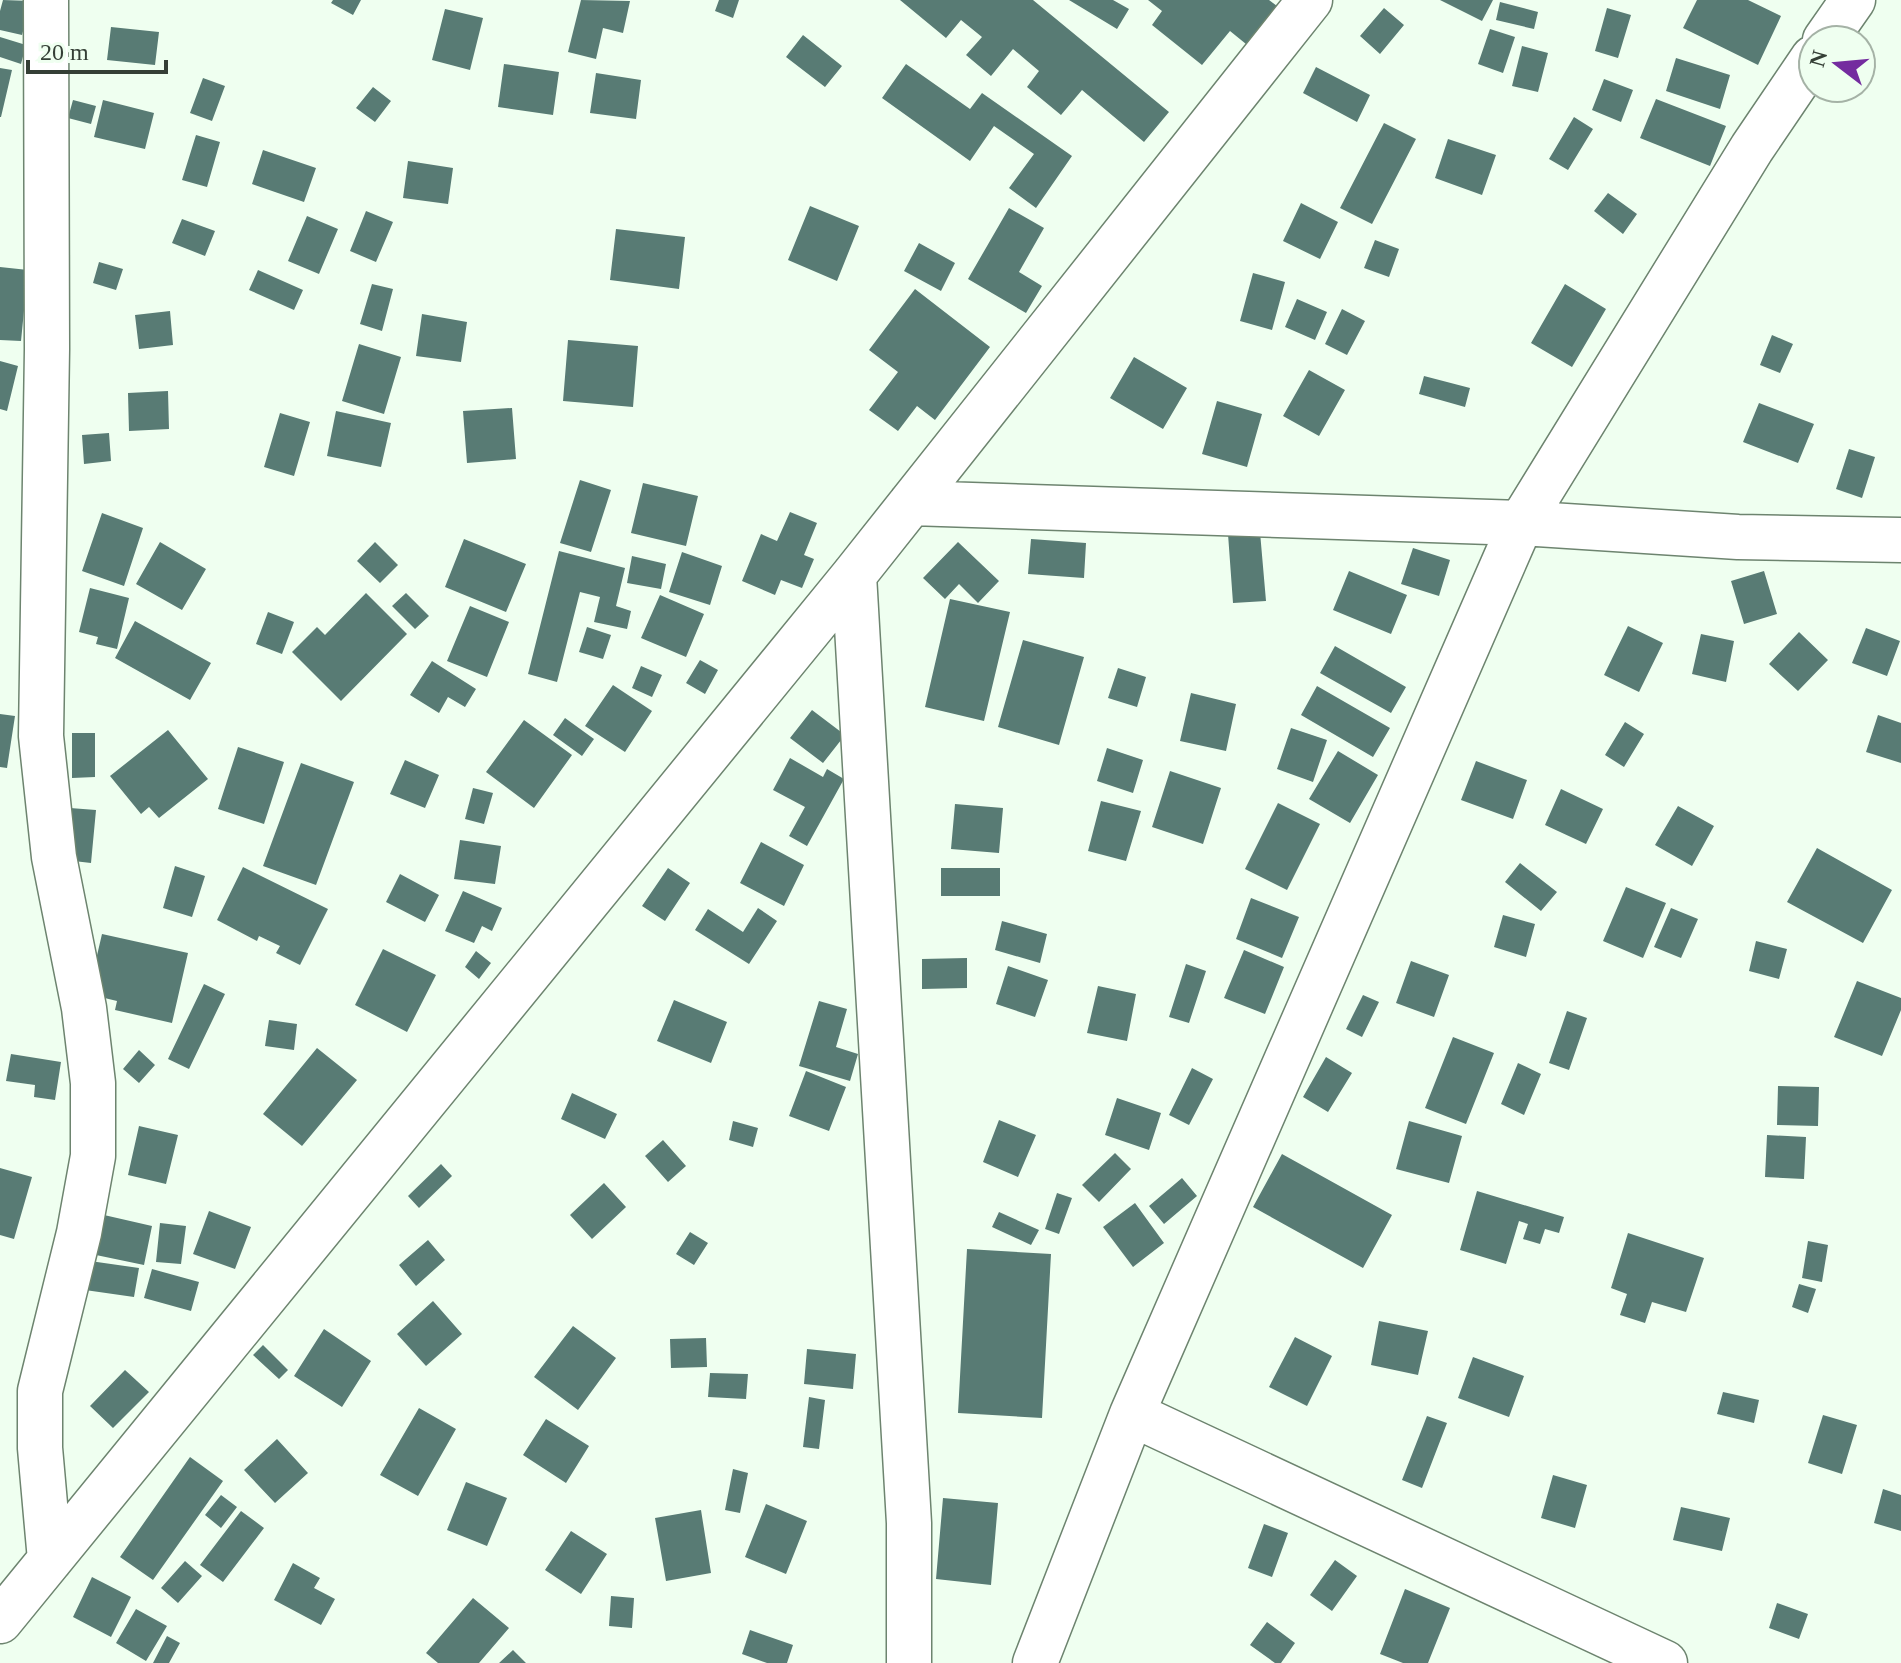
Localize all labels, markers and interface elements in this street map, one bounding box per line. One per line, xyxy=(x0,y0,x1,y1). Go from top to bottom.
scale bar xyxy=(28,24,166,74)
north arrow xyxy=(1797,24,1877,104)
text: 20 m xyxy=(40,39,89,65)
text: N xyxy=(1804,47,1832,70)

